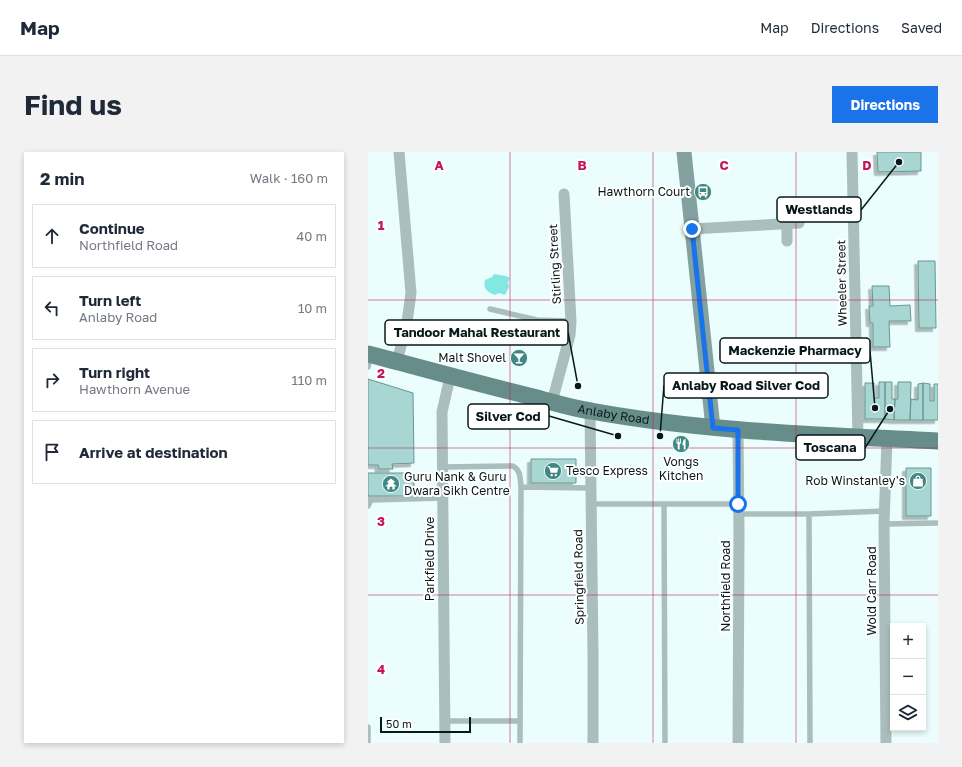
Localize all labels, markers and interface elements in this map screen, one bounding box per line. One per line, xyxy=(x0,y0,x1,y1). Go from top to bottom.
text: Map xyxy=(20,16,60,39)
text: Map xyxy=(760,19,789,36)
text: Directions xyxy=(811,19,879,36)
text: Saved xyxy=(901,19,942,36)
button: Directions xyxy=(832,86,938,123)
text: Find us xyxy=(24,88,122,121)
text: A xyxy=(434,157,444,173)
text: B xyxy=(577,157,587,173)
text: C xyxy=(719,157,729,173)
text: D xyxy=(862,157,872,173)
text: 2 min xyxy=(40,168,84,189)
text: Walk · 160 m xyxy=(250,170,328,186)
bus stop icon: Hawthorn Court xyxy=(693,182,713,202)
place label: Hawthorn Court xyxy=(597,184,690,199)
callout: Westlands xyxy=(777,197,861,222)
text: Westlands xyxy=(785,201,853,217)
text: 1 xyxy=(378,217,385,233)
text: Continue xyxy=(79,219,145,237)
route end xyxy=(683,220,701,238)
street label: Stirling Street xyxy=(545,223,564,305)
icon: ahead xyxy=(41,225,63,247)
text: 40 m xyxy=(296,228,327,244)
text: Northfield Road xyxy=(79,237,178,253)
street label: Wheeler Street xyxy=(833,239,850,326)
text: Turn left xyxy=(79,291,141,309)
icon: left xyxy=(41,297,63,319)
text: 10 m xyxy=(298,300,327,316)
text: Anlaby Road xyxy=(79,309,157,325)
callout: Tandoor Mahal Restaurant xyxy=(385,320,568,345)
text: Tandoor Mahal Restaurant xyxy=(394,324,560,340)
callout: Mackenzie Pharmacy xyxy=(720,338,870,363)
text: Mackenzie Pharmacy xyxy=(728,342,862,358)
bar icon: Malt Shovel xyxy=(509,348,529,368)
place label: Malt Shovel xyxy=(438,350,506,365)
text: Turn right xyxy=(79,363,150,381)
text: 2 xyxy=(377,365,385,381)
icon: right xyxy=(41,369,63,391)
text: 110 m xyxy=(292,372,327,388)
callout: Anlaby Road Silver Cod xyxy=(664,373,828,398)
text: Anlaby Road Silver Cod xyxy=(672,377,820,393)
text: Hawthorn Avenue xyxy=(79,381,190,397)
street label: Anlaby Road xyxy=(576,401,650,427)
callout: Silver Cod xyxy=(468,404,549,429)
text: Silver Cod xyxy=(476,408,540,424)
restaurant icon: Vongs Kitchen xyxy=(671,434,691,454)
callout: Toscana xyxy=(796,435,865,460)
text: Toscana xyxy=(804,439,857,455)
icon: arrive xyxy=(41,441,63,463)
text: Arrive at destination xyxy=(79,443,228,461)
place label: Vongs Kitchen xyxy=(659,454,703,483)
supermarket icon: Tesco Express xyxy=(543,461,563,481)
place label: Tesco Express xyxy=(566,463,648,478)
place label: Guru Nank & Guru Dwara Sikh Centre xyxy=(404,469,510,498)
shop icon: Rob Winstanley's xyxy=(908,471,928,491)
place label: Rob Winstanley's xyxy=(805,473,905,488)
temple icon: Guru Nank & Guru Dwara Sikh Centre xyxy=(381,474,401,494)
route start xyxy=(729,495,747,513)
text: 3 xyxy=(377,513,385,529)
street label: Parkfield Drive xyxy=(422,517,437,601)
street label: Springfield Road xyxy=(570,529,587,625)
street label: Northfield Road xyxy=(718,540,733,632)
street label: Wold Carr Road xyxy=(864,546,879,636)
map controls xyxy=(890,623,926,731)
button: + xyxy=(890,623,926,659)
button: − xyxy=(890,659,926,695)
text: 4 xyxy=(377,661,385,677)
button: layers xyxy=(890,695,926,731)
scale bar xyxy=(380,715,471,734)
text: 50 m xyxy=(386,717,412,730)

